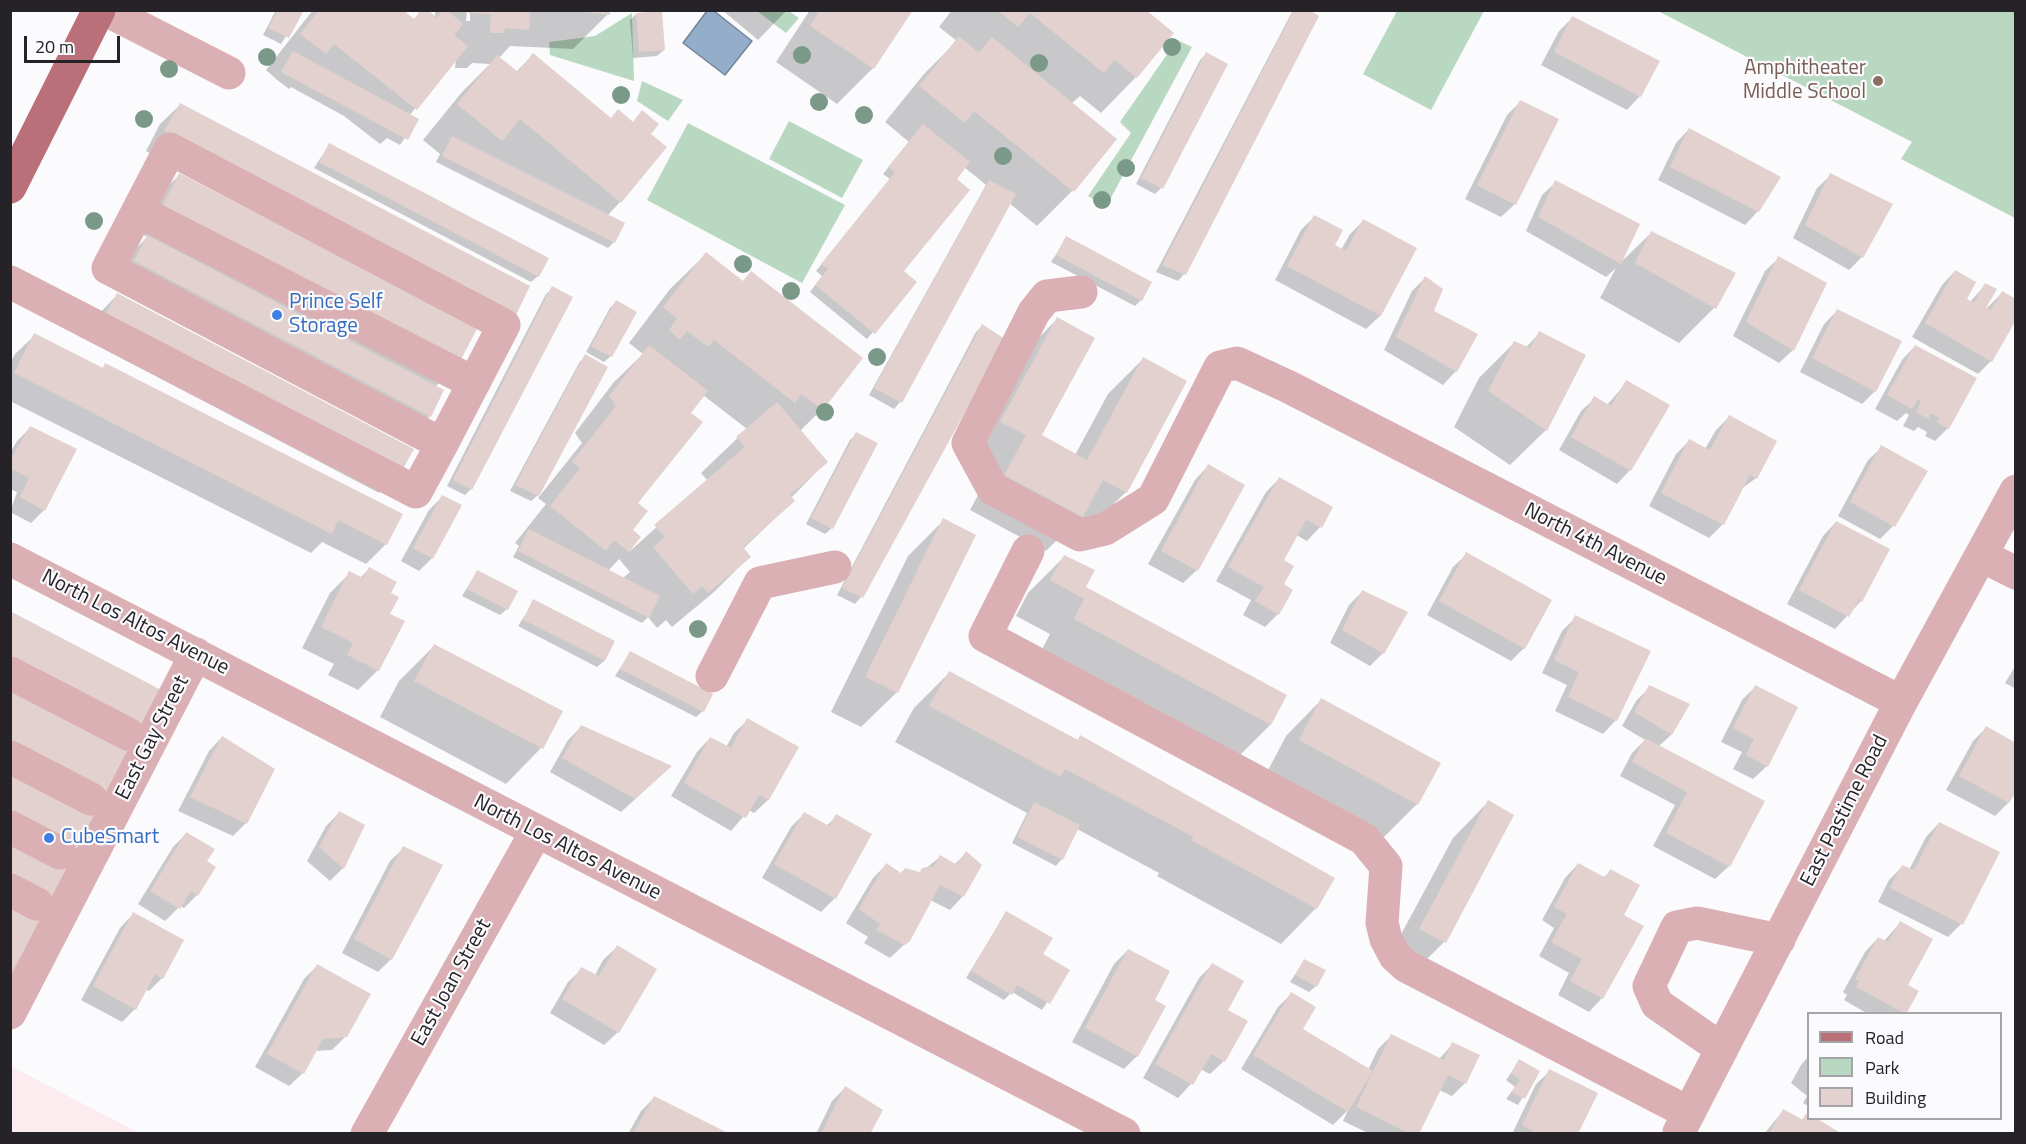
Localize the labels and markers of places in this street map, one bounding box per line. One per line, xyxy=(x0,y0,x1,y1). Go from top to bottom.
place label: Amphitheater Middle School xyxy=(1743,56,1866,106)
marker: Amphitheater Middle School xyxy=(1871,74,1885,88)
place label: Prince Self Storage xyxy=(289,290,383,340)
marker: Prince Self Storage xyxy=(270,308,284,322)
place label: CubeSmart xyxy=(61,825,159,851)
marker: CubeSmart xyxy=(42,831,56,845)

